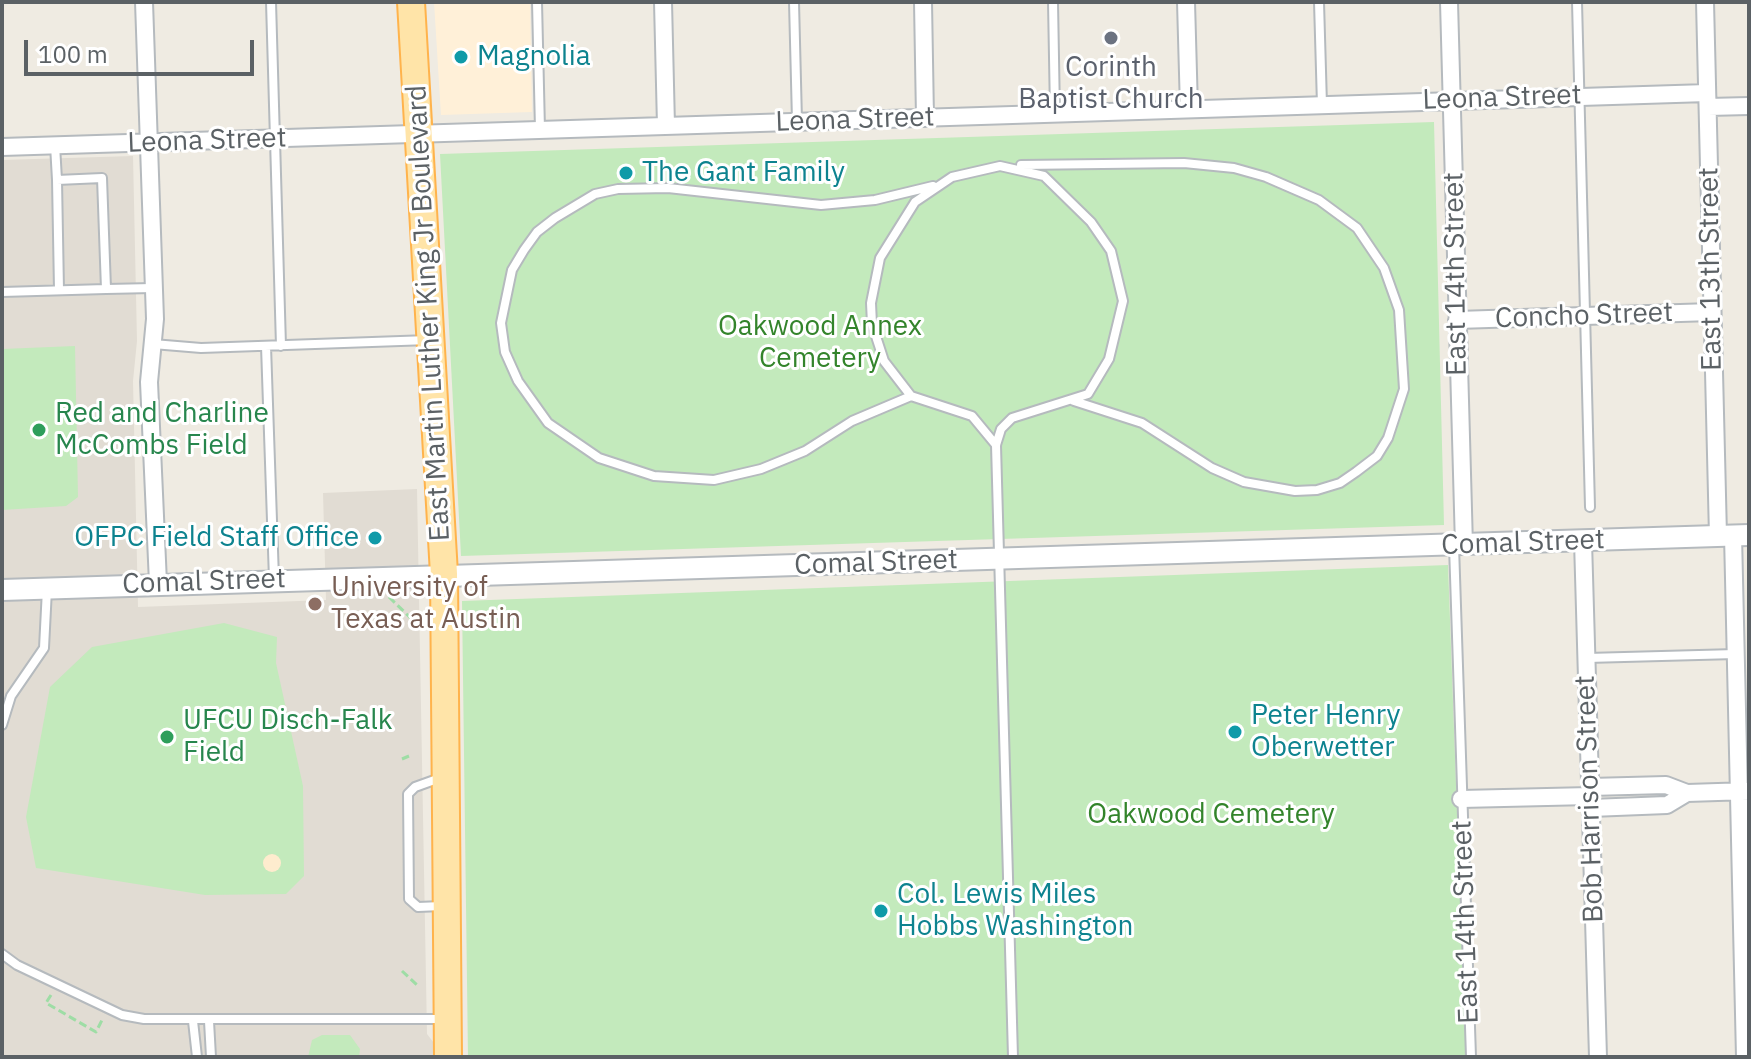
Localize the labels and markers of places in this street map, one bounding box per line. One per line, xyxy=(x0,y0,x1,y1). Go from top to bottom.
marker: Corinth Baptist Church xyxy=(1102,29,1120,47)
place label: Magnolia xyxy=(477,40,591,74)
marker: Magnolia xyxy=(452,48,470,66)
place label: Corinth Baptist Church xyxy=(1018,51,1204,117)
place label: The Gant Family xyxy=(642,156,845,190)
marker: The Gant Family xyxy=(617,164,635,182)
place label: Red and Charline McCombs Field xyxy=(55,397,269,463)
marker: Red and Charline McCombs Field xyxy=(30,421,48,439)
place label: OFPC Field Staff Office xyxy=(74,521,359,555)
marker: OFPC Field Staff Office xyxy=(366,529,384,547)
place label: University of Texas at Austin xyxy=(331,571,521,637)
marker: University of Texas at Austin xyxy=(306,595,324,613)
place label: Peter Henry Oberwetter xyxy=(1251,699,1400,765)
place label: UFCU Disch-Falk Field xyxy=(183,704,393,770)
marker: Peter Henry Oberwetter xyxy=(1226,723,1244,741)
marker: UFCU Disch-Falk Field xyxy=(158,728,176,746)
place label: Col. Lewis Miles Hobbs Washington xyxy=(897,878,1133,944)
marker: Col. Lewis Miles Hobbs Washington xyxy=(872,902,890,920)

